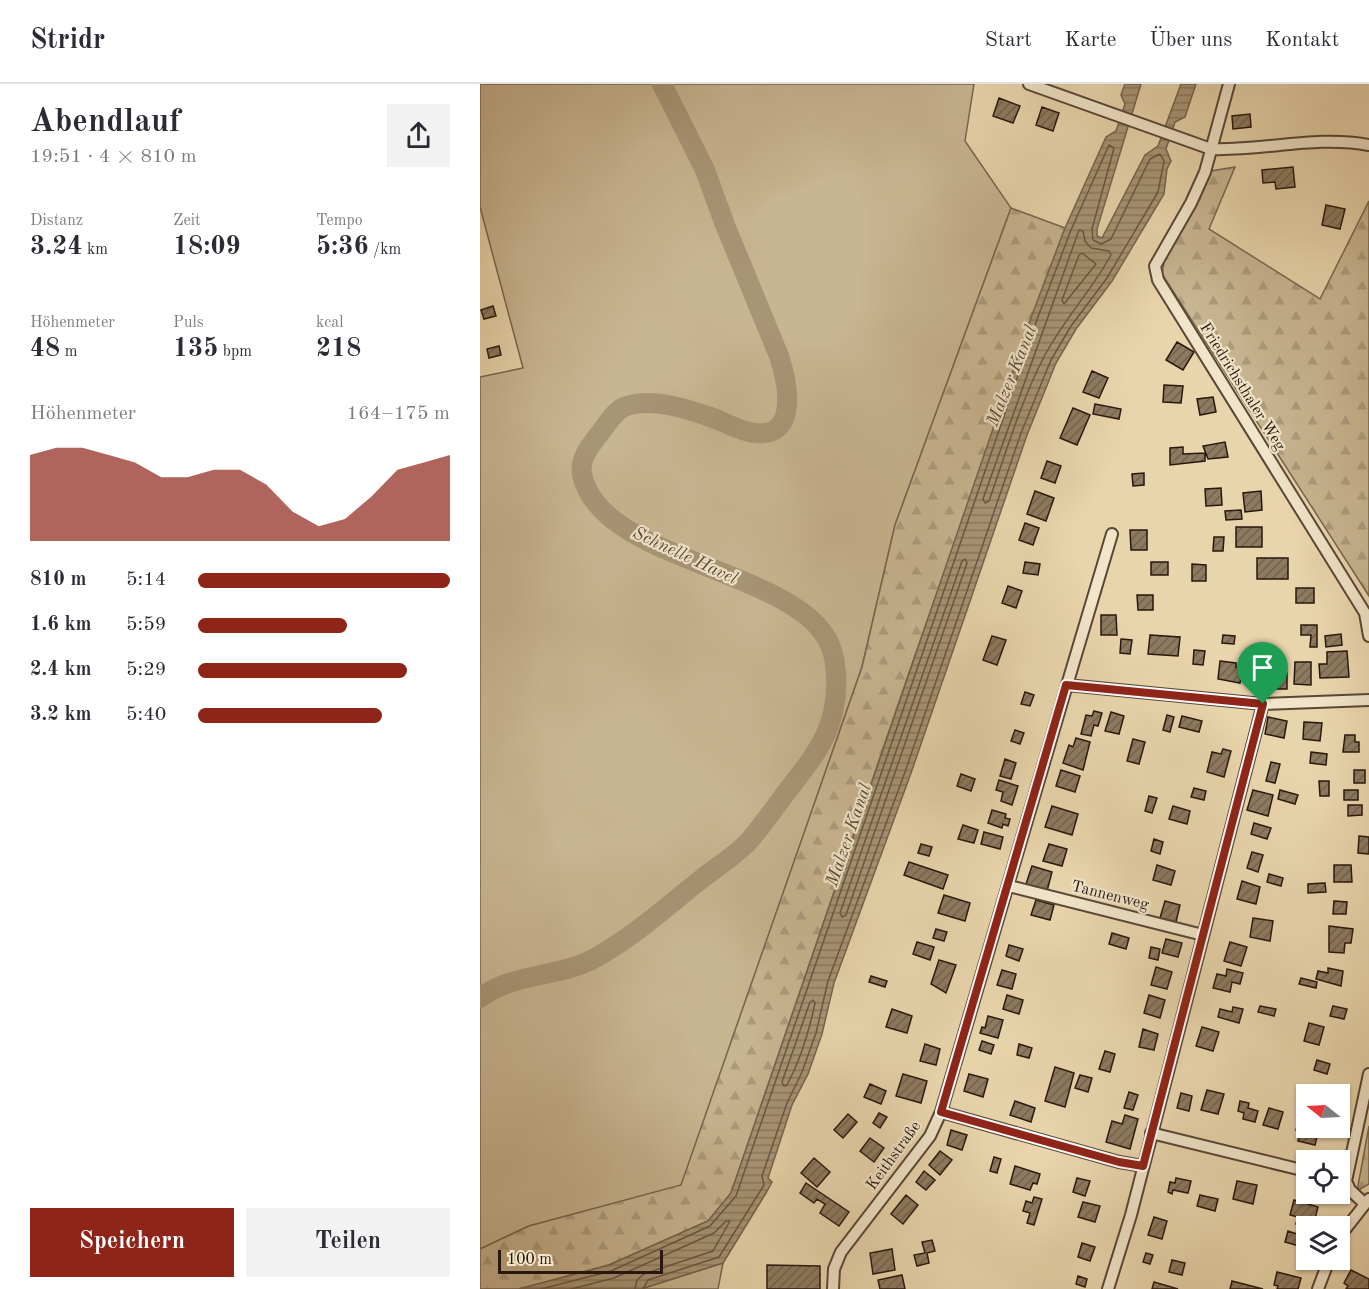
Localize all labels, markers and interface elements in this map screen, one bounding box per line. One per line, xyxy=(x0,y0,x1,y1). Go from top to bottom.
text: Stridr xyxy=(30,27,105,55)
text: Start xyxy=(985,30,1032,51)
text: Karte xyxy=(1065,30,1116,51)
text: Über uns xyxy=(1149,30,1232,51)
text: Kontakt xyxy=(1265,30,1339,51)
button: share xyxy=(387,104,450,167)
text: Abendlauf xyxy=(30,106,181,139)
text: 19:51 · 4 × 810 m xyxy=(30,147,197,167)
text: Distanz xyxy=(30,213,83,229)
text: Zeit xyxy=(173,213,201,229)
text: Tempo xyxy=(316,213,363,229)
text: 3.24 xyxy=(30,234,83,260)
text: 18:09 xyxy=(173,234,241,260)
text: 5:36 xyxy=(316,234,369,260)
text: km xyxy=(83,242,108,258)
text: /km xyxy=(369,242,401,258)
text: Höhenmeter xyxy=(30,315,115,331)
text: Puls xyxy=(173,315,204,331)
text: kcal xyxy=(316,315,344,331)
street label: Friedrichsthaler Weg xyxy=(1196,320,1288,454)
water label: Malzer Kanal xyxy=(983,322,1041,430)
text: 48 xyxy=(30,336,60,362)
text: 135 xyxy=(173,336,218,362)
text: 218 xyxy=(316,336,361,362)
text: m xyxy=(60,344,77,360)
text: bpm xyxy=(218,344,252,360)
text: Höhenmeter xyxy=(30,404,136,424)
text: 164–175 m xyxy=(347,404,450,424)
water label: Schnelle Havel xyxy=(630,524,741,588)
text: 810 m xyxy=(30,570,86,590)
text: 5:14 xyxy=(126,570,166,590)
text: 1.6 km xyxy=(30,615,92,635)
text: 5:59 xyxy=(126,615,166,635)
pin xyxy=(1237,642,1288,704)
icon: arrive xyxy=(1246,651,1279,684)
text: 2.4 km xyxy=(30,660,92,680)
text: 5:29 xyxy=(126,660,166,680)
text: 3.2 km xyxy=(30,705,92,725)
text: 5:40 xyxy=(126,705,166,725)
water label: Malzer Kanal xyxy=(823,781,875,890)
street label: Tannenweg xyxy=(1070,879,1151,913)
north arrow xyxy=(1296,1084,1350,1138)
map controls xyxy=(1296,1084,1350,1270)
street label: Keithstraße xyxy=(864,1119,924,1193)
button: locate xyxy=(1296,1150,1350,1204)
button: Speichern xyxy=(30,1208,234,1277)
button: Teilen xyxy=(246,1208,450,1277)
button: layers xyxy=(1296,1216,1350,1270)
scale bar xyxy=(498,1247,663,1274)
text: 100 m xyxy=(507,1252,552,1268)

